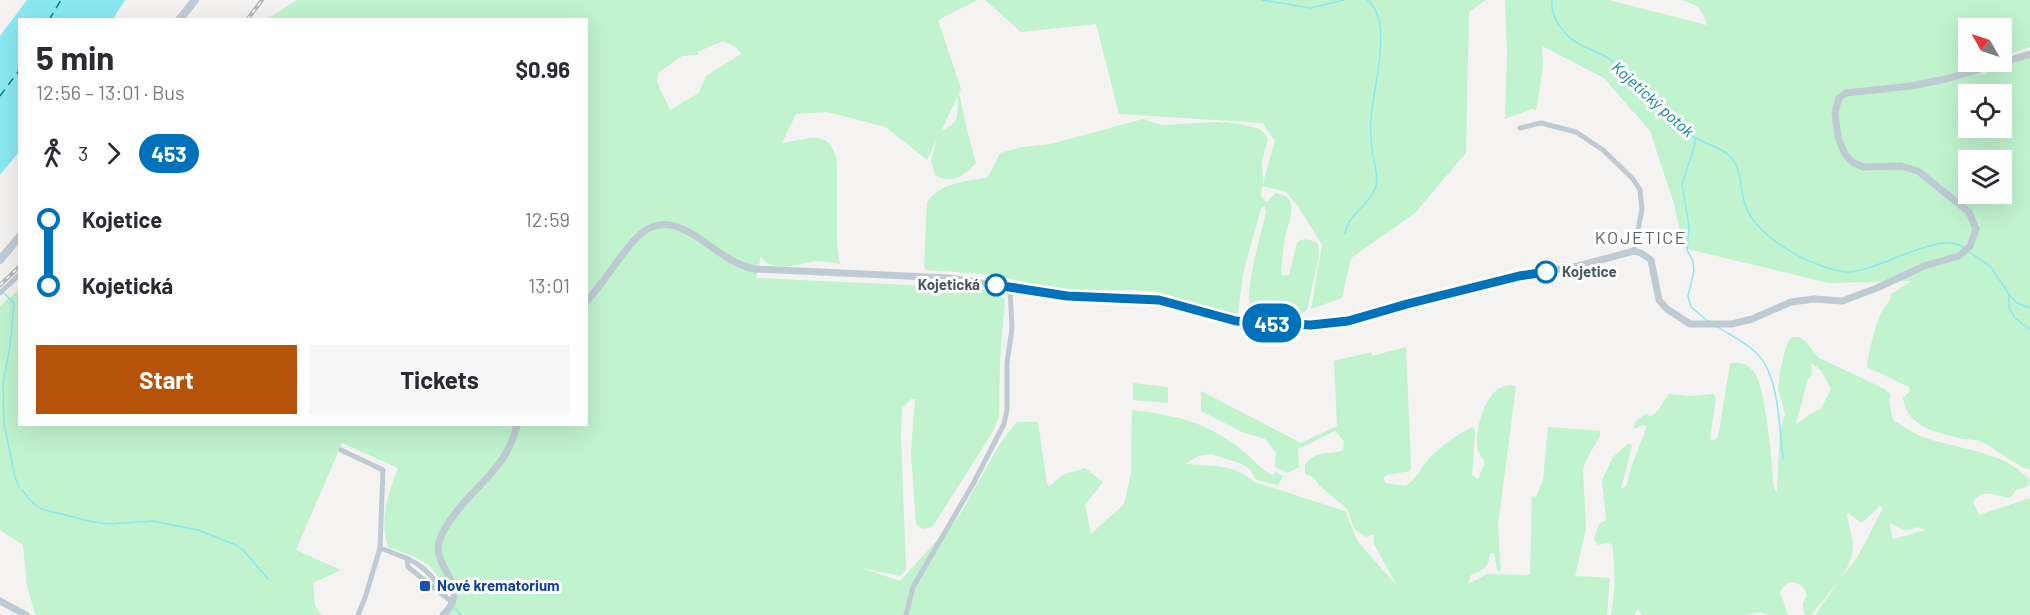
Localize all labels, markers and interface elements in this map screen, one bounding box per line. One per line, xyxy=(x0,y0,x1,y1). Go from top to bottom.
north arrow xyxy=(1958,18,2012,72)
map controls xyxy=(1958,18,2012,204)
text: 5 min xyxy=(36,37,114,77)
text: $0.96 xyxy=(515,56,570,82)
water label: Kojetický potok xyxy=(1608,57,1698,141)
text: 12:56 – 13:01 · Bus xyxy=(36,80,185,104)
button: locate xyxy=(1958,84,2012,138)
icon: walk xyxy=(36,137,69,170)
icon: forward xyxy=(97,137,130,170)
text: 3 xyxy=(78,141,88,165)
text: 453 xyxy=(151,141,187,166)
button: layers xyxy=(1958,150,2012,204)
text: Kojetice xyxy=(82,206,162,232)
text: 12:59 xyxy=(525,207,570,231)
district label: KOJETICE xyxy=(1595,226,1687,248)
marker: Kojetice xyxy=(1535,261,1557,283)
place label: Kojetice xyxy=(1562,262,1617,280)
text: Kojetická xyxy=(82,272,173,298)
text: 13:01 xyxy=(528,273,570,297)
marker: Kojetická xyxy=(985,274,1007,296)
place label: Kojetická xyxy=(918,275,980,293)
line badge: 453 xyxy=(1238,304,1306,342)
text: 453 xyxy=(1254,311,1290,336)
button: Start xyxy=(36,345,297,414)
button: Tickets xyxy=(309,345,570,414)
place label: Nové krematorium xyxy=(437,576,560,594)
marker: Nové krematorium xyxy=(418,579,432,593)

